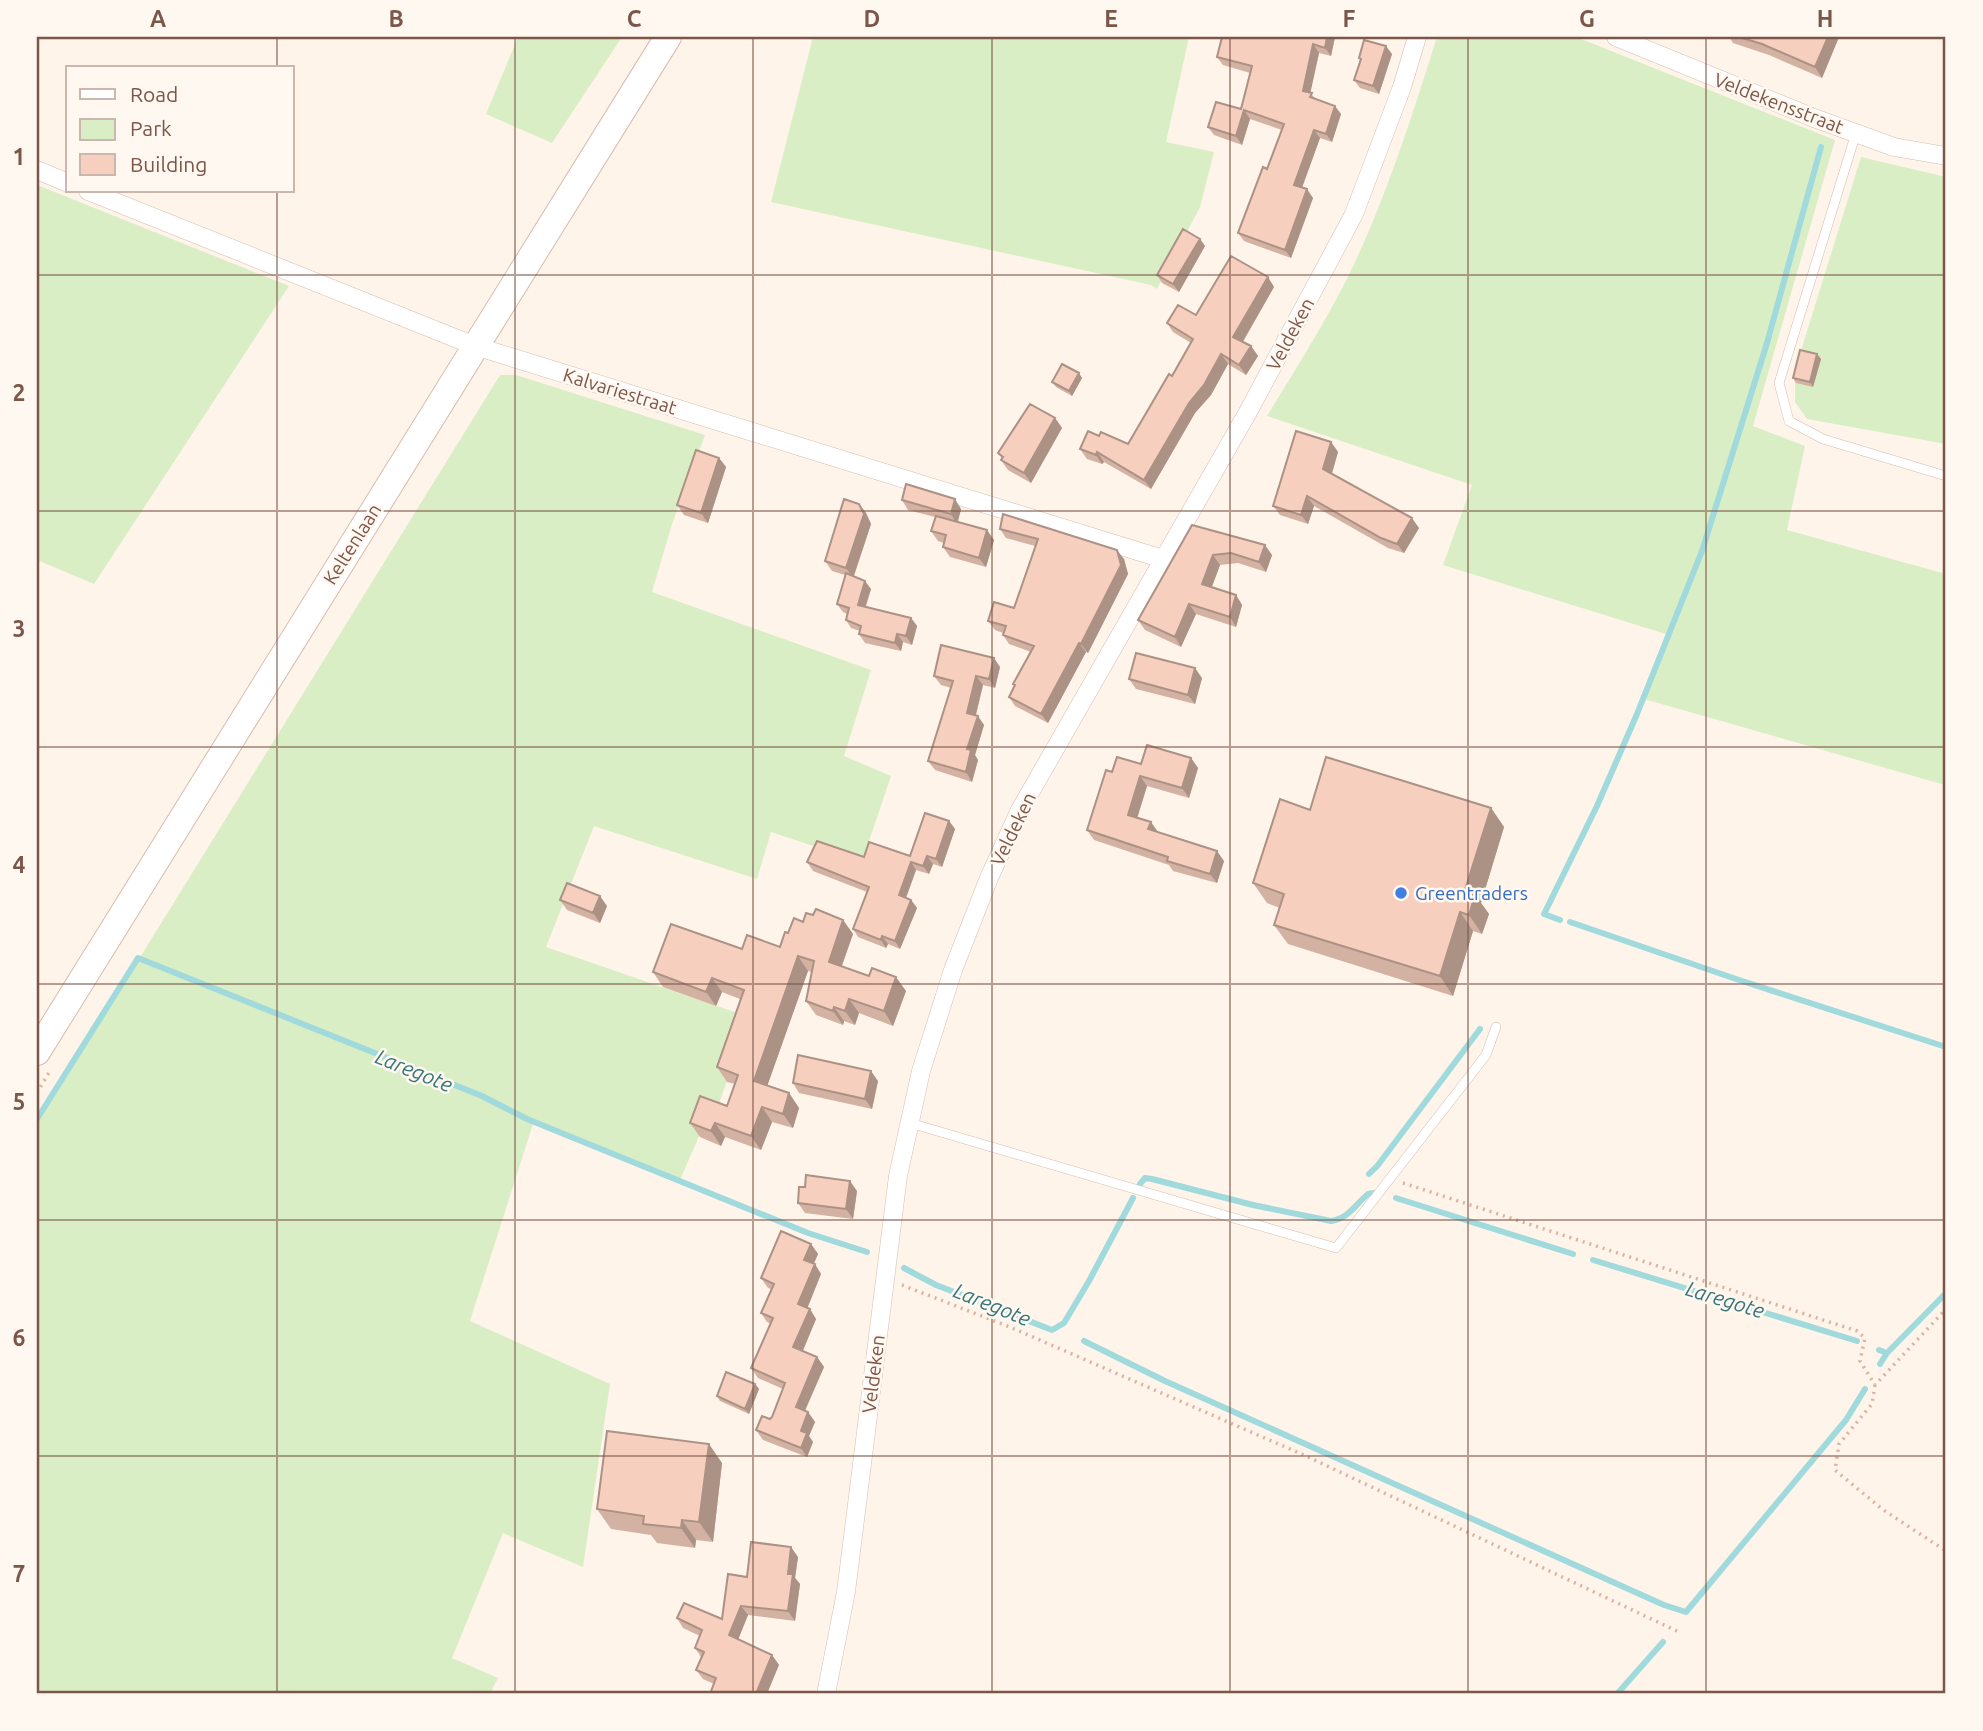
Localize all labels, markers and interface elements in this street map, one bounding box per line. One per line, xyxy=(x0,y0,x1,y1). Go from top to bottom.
text: A xyxy=(150,6,166,31)
text: B xyxy=(388,6,404,31)
text: C xyxy=(627,6,642,31)
text: D xyxy=(864,6,880,31)
text: E xyxy=(1104,6,1118,31)
text: F xyxy=(1343,6,1356,31)
text: G xyxy=(1579,6,1595,31)
text: H xyxy=(1817,6,1833,31)
legend xyxy=(66,66,294,192)
street label: Veldekensstraat xyxy=(1711,68,1847,138)
text: Road xyxy=(130,82,178,106)
text: Park xyxy=(130,116,172,140)
text: 1 xyxy=(13,144,25,169)
text: Building xyxy=(130,152,207,176)
street label: Veldeken xyxy=(1262,294,1318,374)
street label: Kalvariestraat xyxy=(561,363,680,419)
text: 2 xyxy=(13,380,25,405)
street label: Keltenlaan xyxy=(319,500,385,588)
text: 3 xyxy=(13,616,25,641)
street label: Veldeken xyxy=(986,789,1040,869)
text: 4 xyxy=(13,852,26,877)
place label: Greentraders xyxy=(1415,882,1528,904)
marker: Greentraders xyxy=(1393,885,1409,901)
water label: Laregote xyxy=(372,1044,457,1097)
text: 5 xyxy=(13,1089,25,1114)
water label: Laregote xyxy=(1683,1276,1768,1322)
water label: Laregote xyxy=(950,1278,1035,1331)
text: 6 xyxy=(13,1325,26,1350)
street label: Veldeken xyxy=(857,1333,889,1415)
text: 7 xyxy=(13,1561,25,1586)

